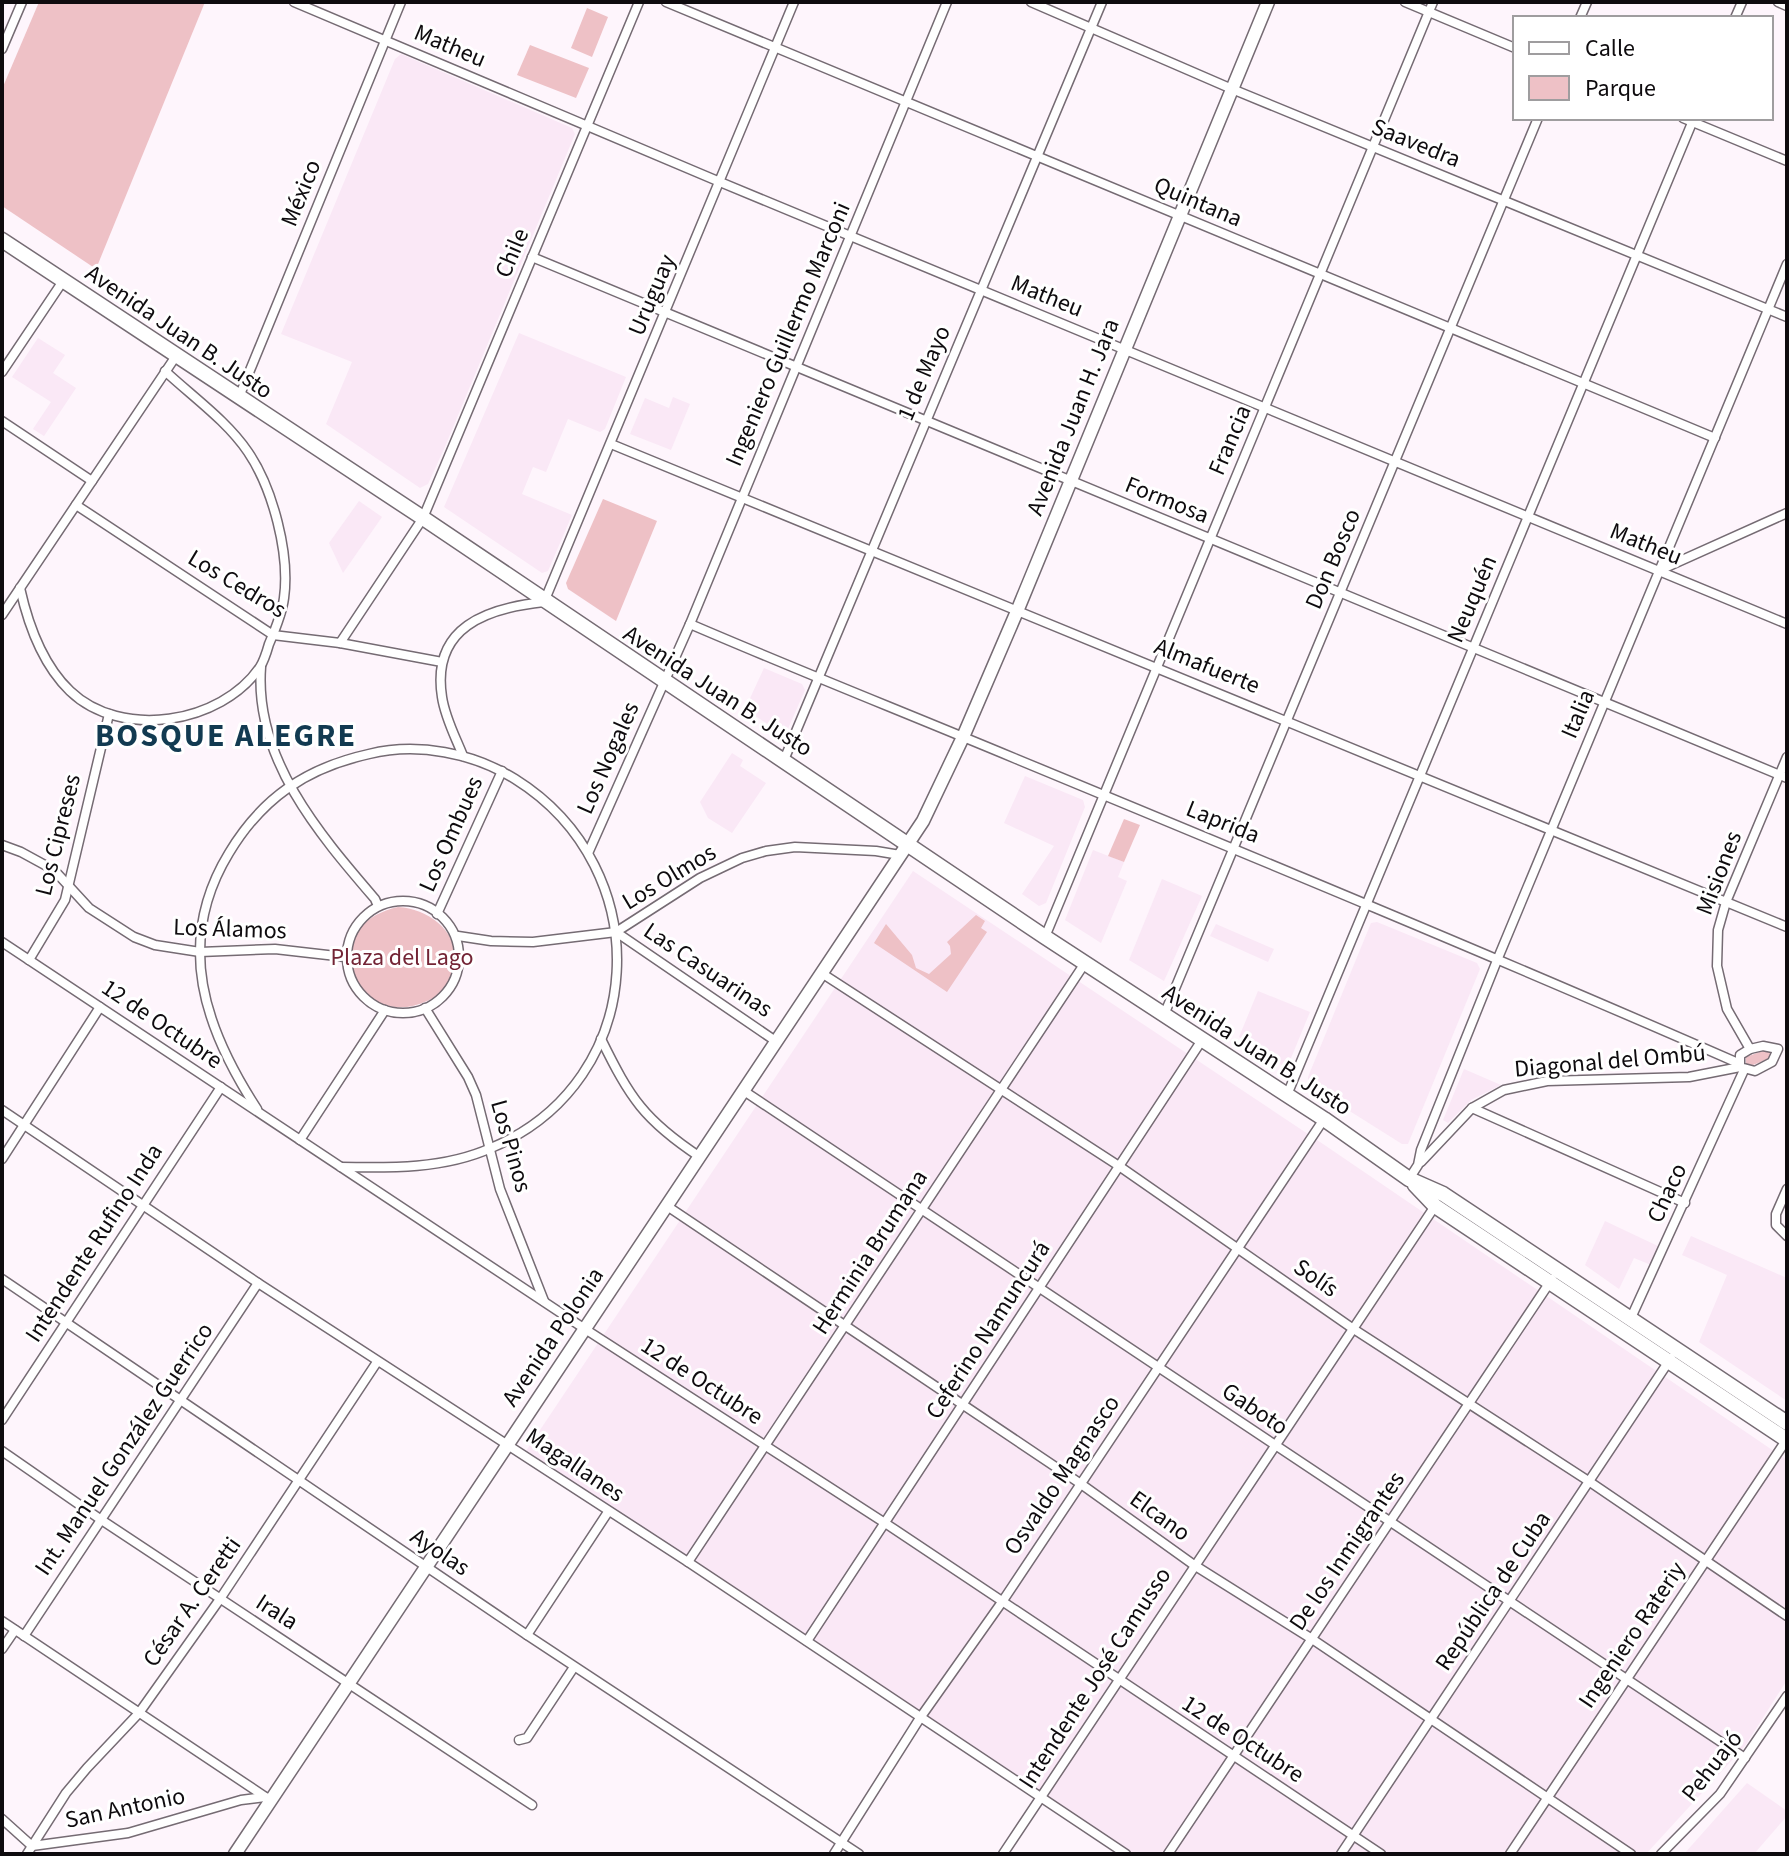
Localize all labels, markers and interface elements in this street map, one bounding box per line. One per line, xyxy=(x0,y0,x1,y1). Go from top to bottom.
street label: Matheu xyxy=(408,15,492,77)
legend xyxy=(1513,16,1773,120)
text: Calle xyxy=(1585,31,1635,66)
text: Parque xyxy=(1585,71,1656,106)
street label: Saavedra xyxy=(1366,109,1466,177)
street label: México xyxy=(272,154,330,232)
street label: Quintana xyxy=(1148,168,1248,236)
street label: Ingeniero Guillermo Marconi xyxy=(716,196,860,472)
street label: Chile xyxy=(486,223,538,283)
street label: Uruguay xyxy=(619,249,685,341)
street label: Avenida Juan B. Justo xyxy=(78,256,280,408)
street label: Matheu xyxy=(1006,266,1088,326)
street label: Avenida Juan H. Jara xyxy=(1018,313,1128,521)
street label: 1 de Mayo xyxy=(888,320,960,426)
street label: Francia xyxy=(1200,399,1260,481)
street label: Formosa xyxy=(1120,467,1214,533)
street label: Don Bosco xyxy=(1296,503,1370,615)
street label: Matheu xyxy=(1605,514,1687,574)
street label: Los Cedros xyxy=(181,541,293,627)
street label: Neuquén xyxy=(1438,550,1506,648)
street label: Avenida Juan B. Justo xyxy=(616,617,820,765)
street label: Almafuerte xyxy=(1149,629,1265,703)
street label: Italia xyxy=(1552,684,1604,744)
street label: Los Nogales xyxy=(568,696,648,820)
district label: BOSQUE ALEGRE xyxy=(95,713,357,759)
street label: Los Cipreses xyxy=(26,771,90,899)
street label: Los Ombues xyxy=(410,771,492,897)
street label: Laprida xyxy=(1181,791,1265,853)
street label: Misiones xyxy=(1687,826,1751,920)
street label: Los Olmos xyxy=(615,835,723,919)
street label: Los Álamos xyxy=(173,910,287,948)
street label: Las Casuarinas xyxy=(636,914,780,1026)
park label: Plaza del Lago xyxy=(330,940,474,975)
street label: 12 de Octubre xyxy=(94,970,230,1078)
street label: Avenida Juan B. Justo xyxy=(1155,976,1359,1124)
street label: Diagonal del Ombú xyxy=(1513,1035,1707,1087)
street label: Los Pinos xyxy=(481,1096,541,1196)
street label: Intendente Rufino Inda xyxy=(17,1137,171,1349)
street label: Chaco xyxy=(1638,1157,1696,1229)
street label: Herminia Brumana xyxy=(803,1163,937,1341)
street label: Ceferino Namuncurá xyxy=(917,1234,1059,1426)
street label: Solís xyxy=(1286,1250,1346,1306)
street label: Avenida Polonia xyxy=(493,1260,613,1414)
street label: Int. Manuel González Guerrico xyxy=(26,1315,222,1583)
street label: 12 de Octubre xyxy=(634,1328,770,1434)
street label: Gaboto xyxy=(1215,1374,1295,1444)
street label: Osvaldo Magnasco xyxy=(995,1388,1129,1562)
street label: Magallanes xyxy=(518,1419,632,1511)
street label: De los Inmigrantes xyxy=(1281,1464,1413,1638)
street label: Elcano xyxy=(1122,1482,1198,1550)
street label: República de Cuba xyxy=(1426,1504,1560,1678)
street label: Ayolas xyxy=(403,1519,477,1585)
street label: César A. Ceretti xyxy=(134,1530,250,1674)
street label: Ingeniero Rateriy xyxy=(1570,1555,1694,1715)
street label: Intendente José Camusso xyxy=(1010,1560,1180,1796)
street label: Irala xyxy=(249,1585,305,1639)
street label: 12 de Octubre xyxy=(1175,1686,1311,1792)
street label: Pehuajó xyxy=(1673,1723,1751,1809)
street label: San Antonio xyxy=(62,1778,188,1838)

